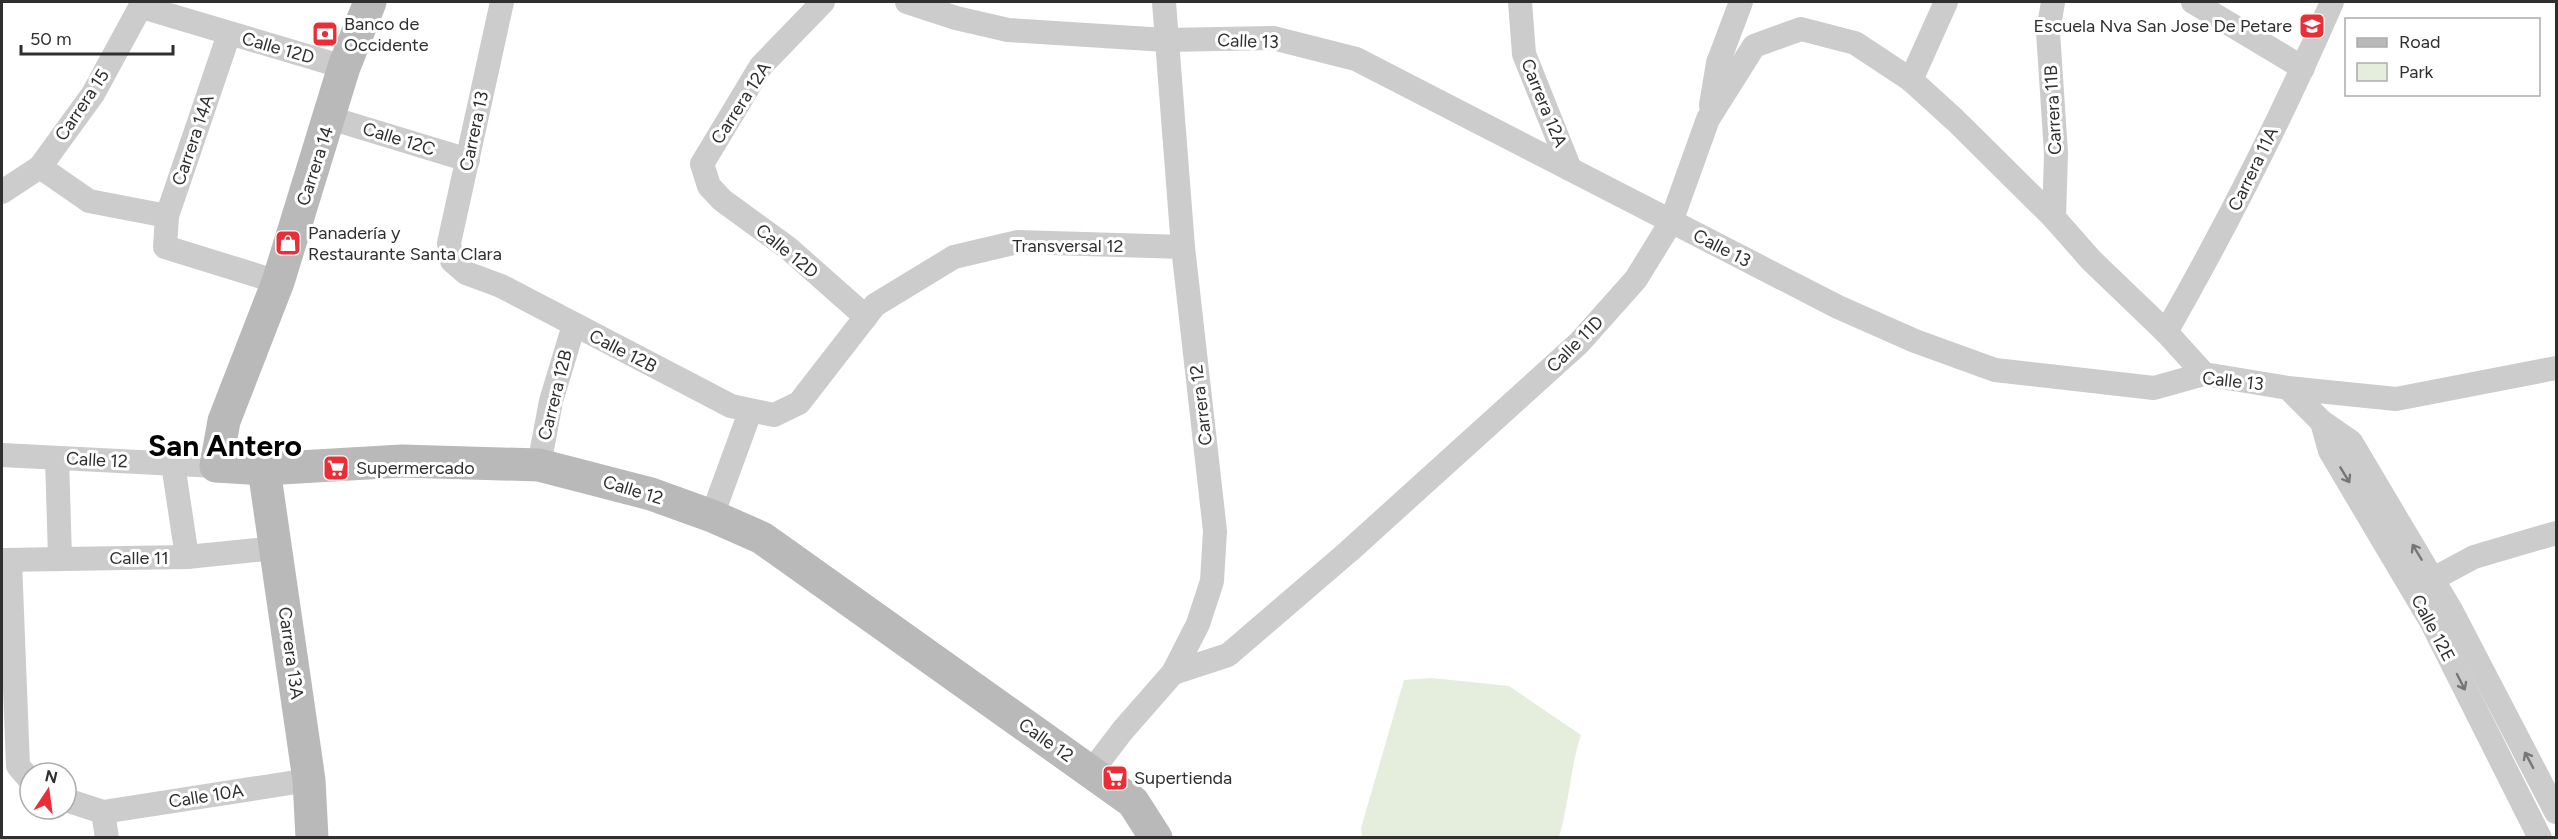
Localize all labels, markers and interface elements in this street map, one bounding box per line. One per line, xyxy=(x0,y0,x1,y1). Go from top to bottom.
school or university icon: Escuela Nva San Jose De Petare xyxy=(2297,11,2327,41)
place label: Banco de Occidente xyxy=(344,13,429,56)
place label: Escuela Nva San Jose De Petare xyxy=(2033,15,2292,37)
scale bar xyxy=(21,18,172,56)
legend xyxy=(2345,18,2540,96)
bank icon: Banco de Occidente xyxy=(310,19,340,49)
street label: Calle 12D xyxy=(239,27,317,69)
text: 50 m xyxy=(30,28,72,50)
street label: Calle 13 xyxy=(1217,29,1279,53)
text: Road xyxy=(2399,31,2440,53)
street label: Carrera 12A xyxy=(1516,56,1572,150)
street label: Carrera 12A xyxy=(706,58,776,148)
text: Park xyxy=(2399,61,2434,83)
street label: Carrera 15 xyxy=(50,65,114,145)
street label: Carrera 11B xyxy=(2040,65,2066,155)
street label: Carrera 13 xyxy=(455,89,493,173)
street label: Carrera 14A xyxy=(167,92,219,188)
street label: Calle 12C xyxy=(360,118,438,160)
street label: Carrera 14 xyxy=(292,123,338,209)
street label: Carrera 11A xyxy=(2223,123,2283,215)
street label: Calle 12D xyxy=(751,219,823,283)
place label: Panadería y Restaurante Santa Clara xyxy=(308,222,502,265)
street label: Calle 13 xyxy=(1690,224,1754,272)
shop icon: Panadería y Restaurante Santa Clara xyxy=(273,228,303,258)
street label: Transversal 12 xyxy=(1012,235,1124,257)
street label: Calle 11D xyxy=(1542,311,1608,377)
street label: Calle 12B xyxy=(586,325,660,377)
street label: Carrera 12B xyxy=(533,348,577,442)
street label: Carrera 12 xyxy=(1185,363,1217,447)
street label: Calle 13 xyxy=(2201,367,2265,395)
district label: San Antero xyxy=(148,427,302,464)
street label: Calle 12 xyxy=(66,447,128,473)
supermarket icon: Supermercado xyxy=(321,453,351,483)
place label: Supermercado xyxy=(356,457,475,479)
one-way arrow xyxy=(2339,466,2351,483)
street label: Calle 12 xyxy=(600,470,666,510)
one-way arrow xyxy=(2410,544,2422,561)
street label: Calle 11 xyxy=(109,547,169,569)
street label: Calle 12E xyxy=(2406,591,2460,665)
street label: Carrera 13A xyxy=(274,605,308,701)
one-way arrow xyxy=(2456,672,2468,690)
street label: Calle 12 xyxy=(1014,713,1078,767)
one-way arrow xyxy=(2523,752,2534,770)
north arrow xyxy=(18,761,78,821)
supermarket icon: Supertienda xyxy=(1100,763,1130,793)
text: N xyxy=(43,766,59,788)
place label: Supertienda xyxy=(1134,767,1232,789)
street label: Calle 10A xyxy=(167,779,245,813)

